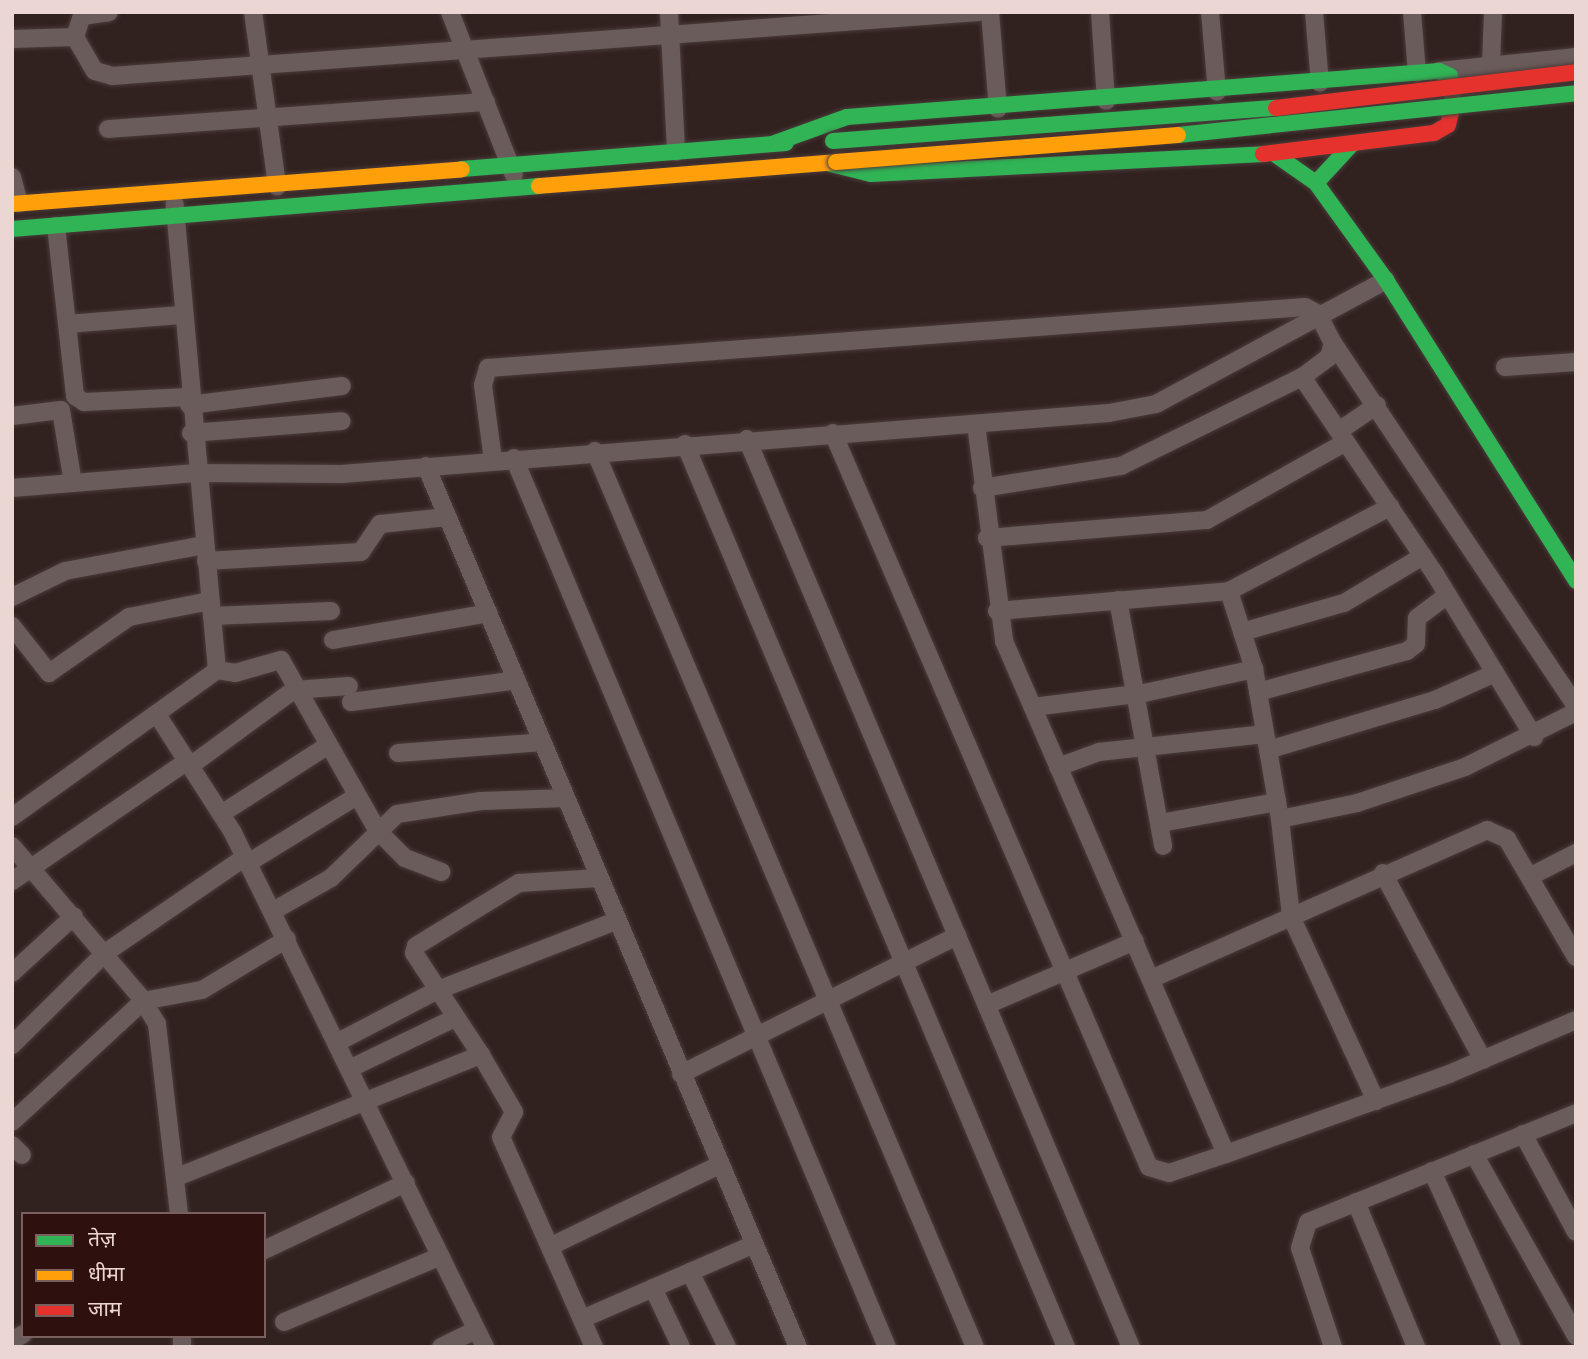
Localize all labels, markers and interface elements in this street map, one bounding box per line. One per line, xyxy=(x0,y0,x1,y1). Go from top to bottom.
legend xyxy=(21,1212,266,1338)
text: तेज़ xyxy=(88,1227,116,1251)
text: धीमा xyxy=(88,1262,124,1286)
text: जाम xyxy=(88,1297,122,1321)

